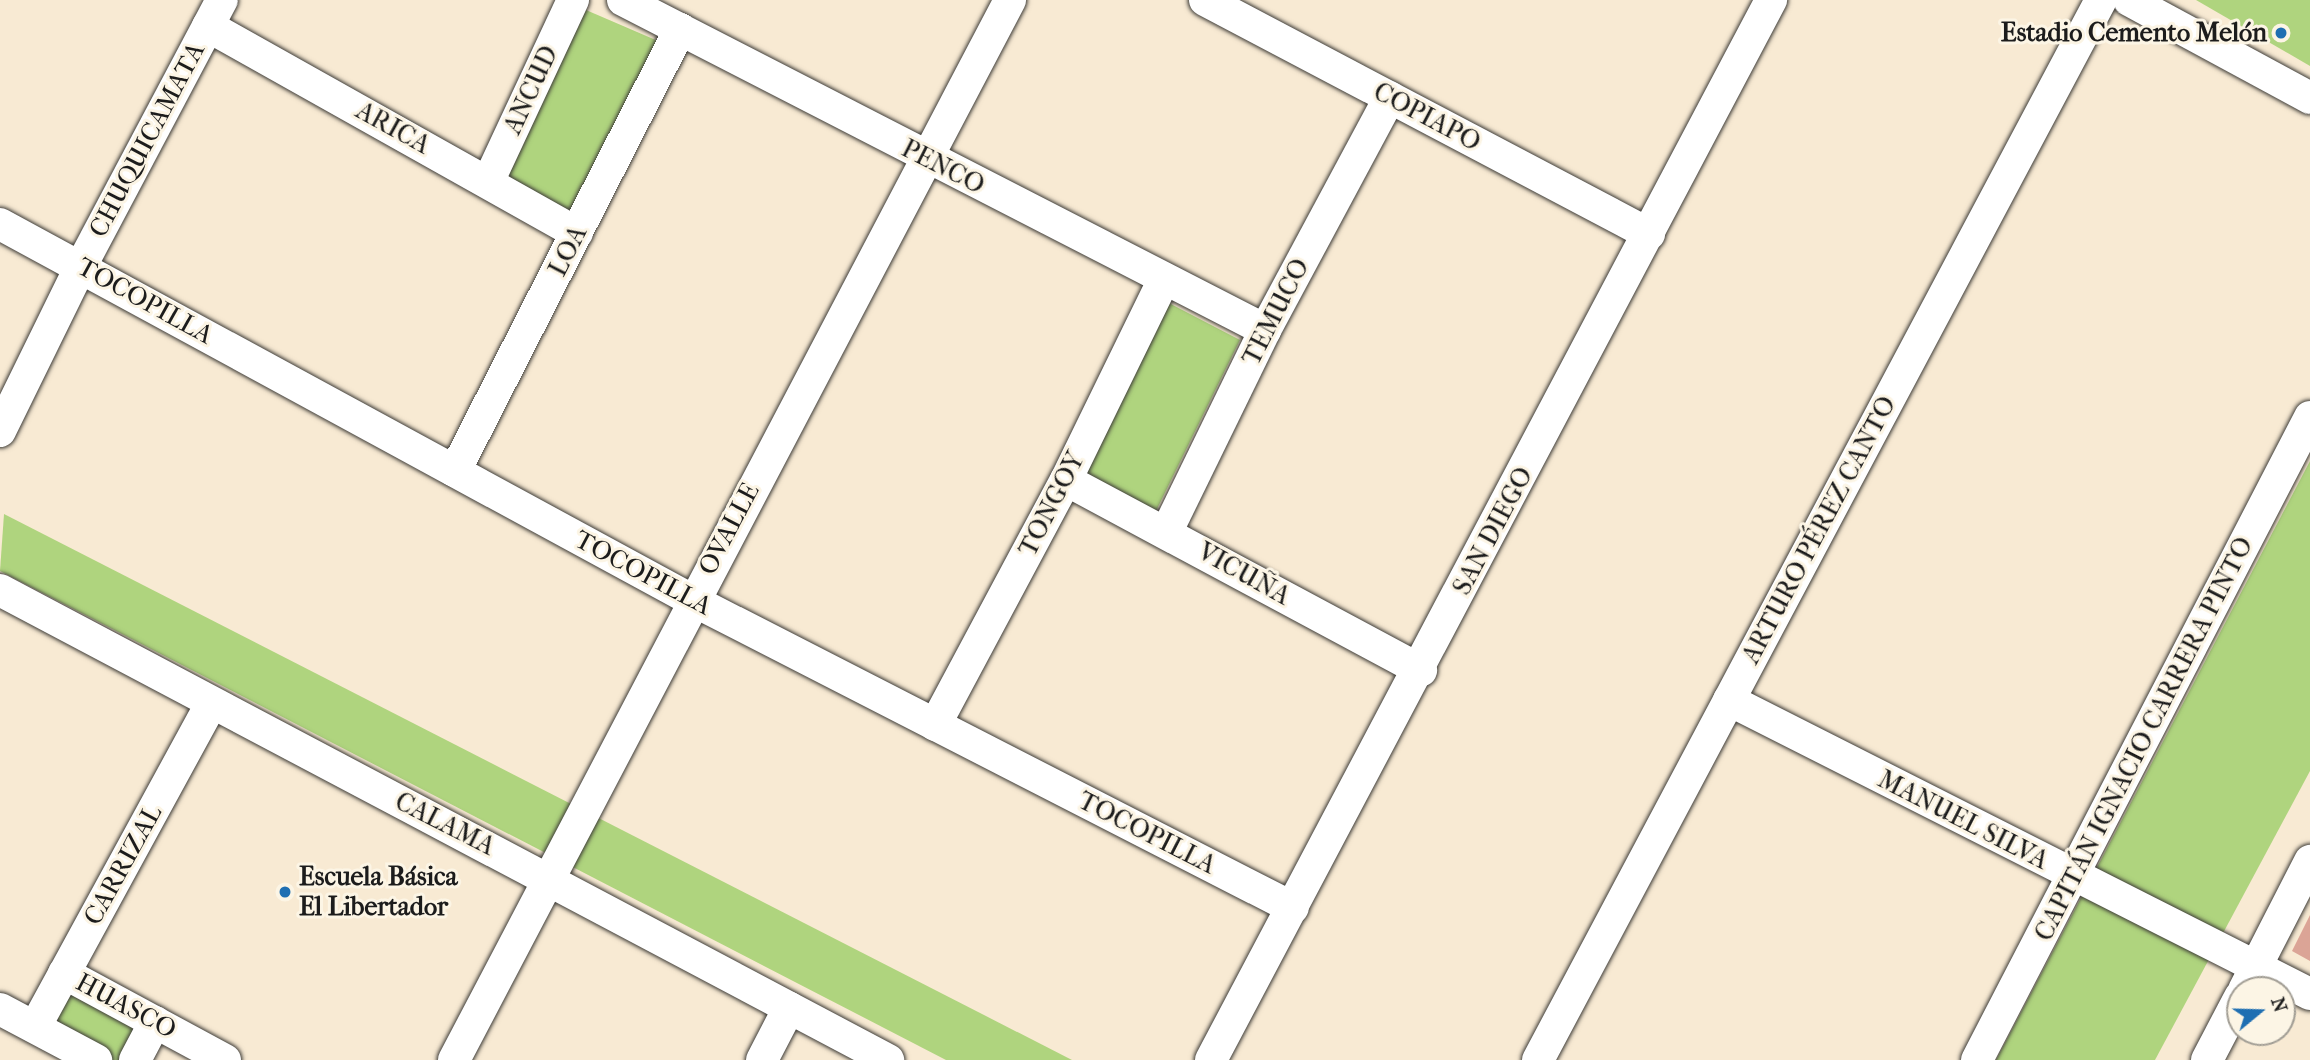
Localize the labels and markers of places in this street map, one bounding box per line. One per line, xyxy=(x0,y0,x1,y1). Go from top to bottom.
place label: Estadio Cemento Melón xyxy=(2001,17,2267,49)
marker: Estadio Cemento Melón xyxy=(2273,25,2289,41)
place label: Escuela Básica El Libertador xyxy=(299,861,458,922)
marker: Escuela Básica El Libertador xyxy=(277,884,293,900)

